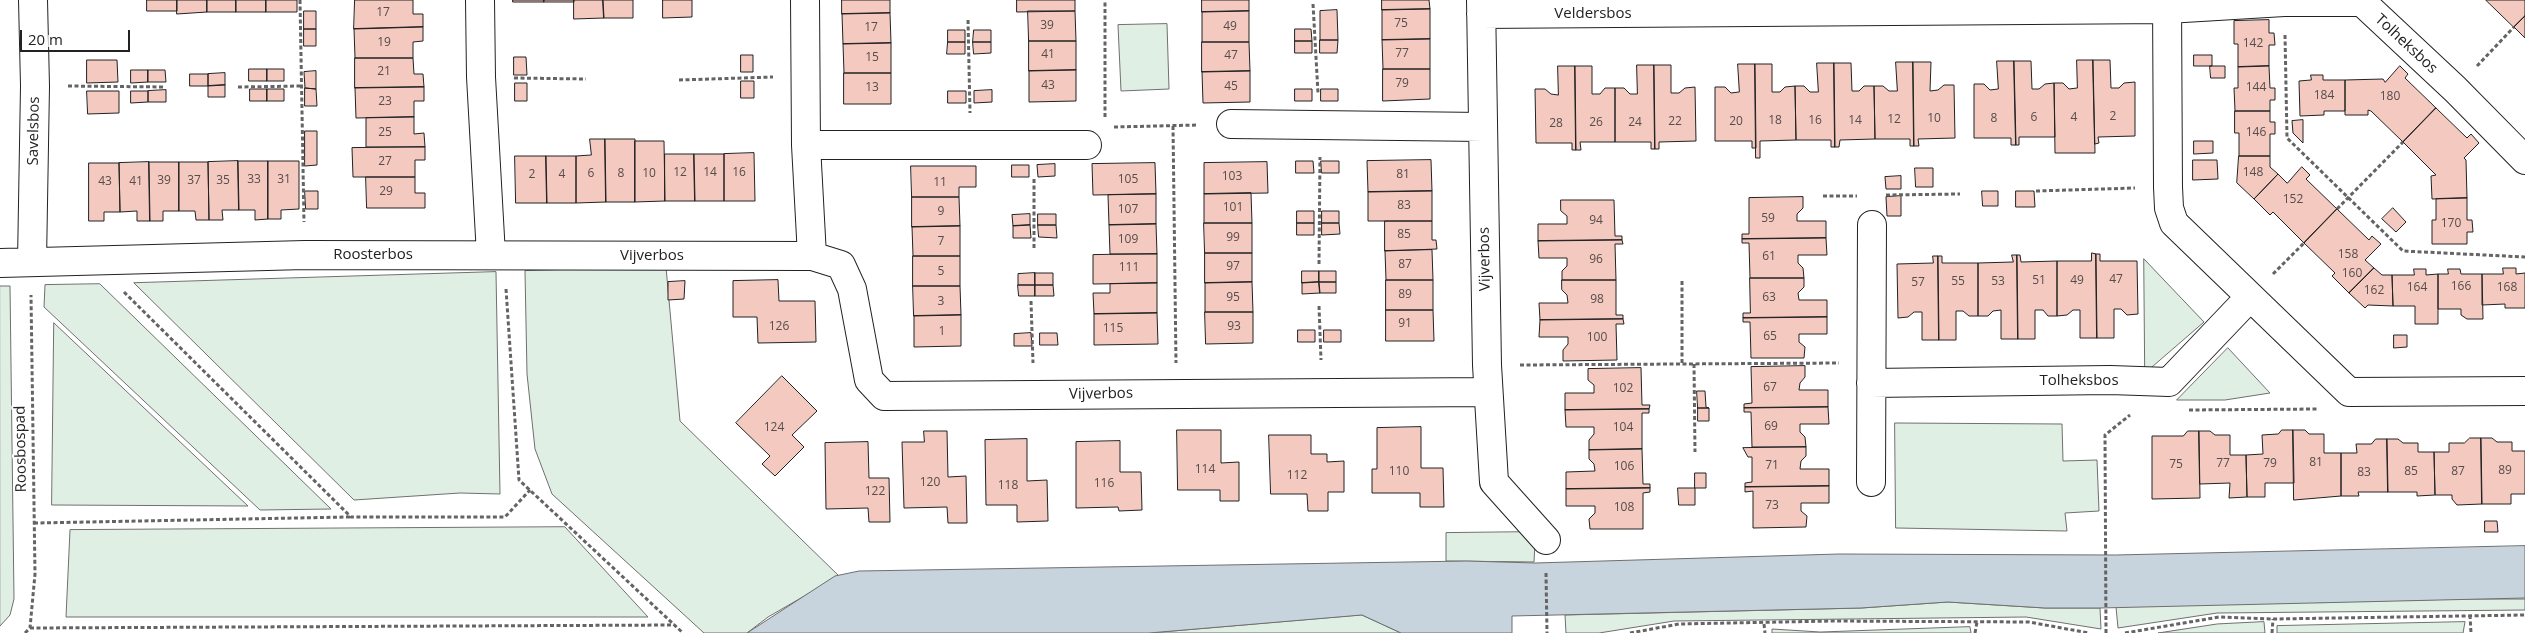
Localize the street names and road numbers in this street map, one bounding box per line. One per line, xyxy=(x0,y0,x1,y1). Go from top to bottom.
street label: Veldersbos xyxy=(1554,5,1632,23)
street label: Tolheksbos xyxy=(2371,10,2441,78)
street label: Savelsbos xyxy=(24,96,44,166)
street label: Vijverbos xyxy=(1475,227,1495,291)
street label: Roosterbos xyxy=(333,246,413,264)
street label: Vijverbos xyxy=(620,247,684,265)
street label: Tolheksbos xyxy=(2039,372,2119,390)
street label: Vijverbos xyxy=(1069,384,1133,404)
street label: Roosbospad xyxy=(11,406,31,492)

